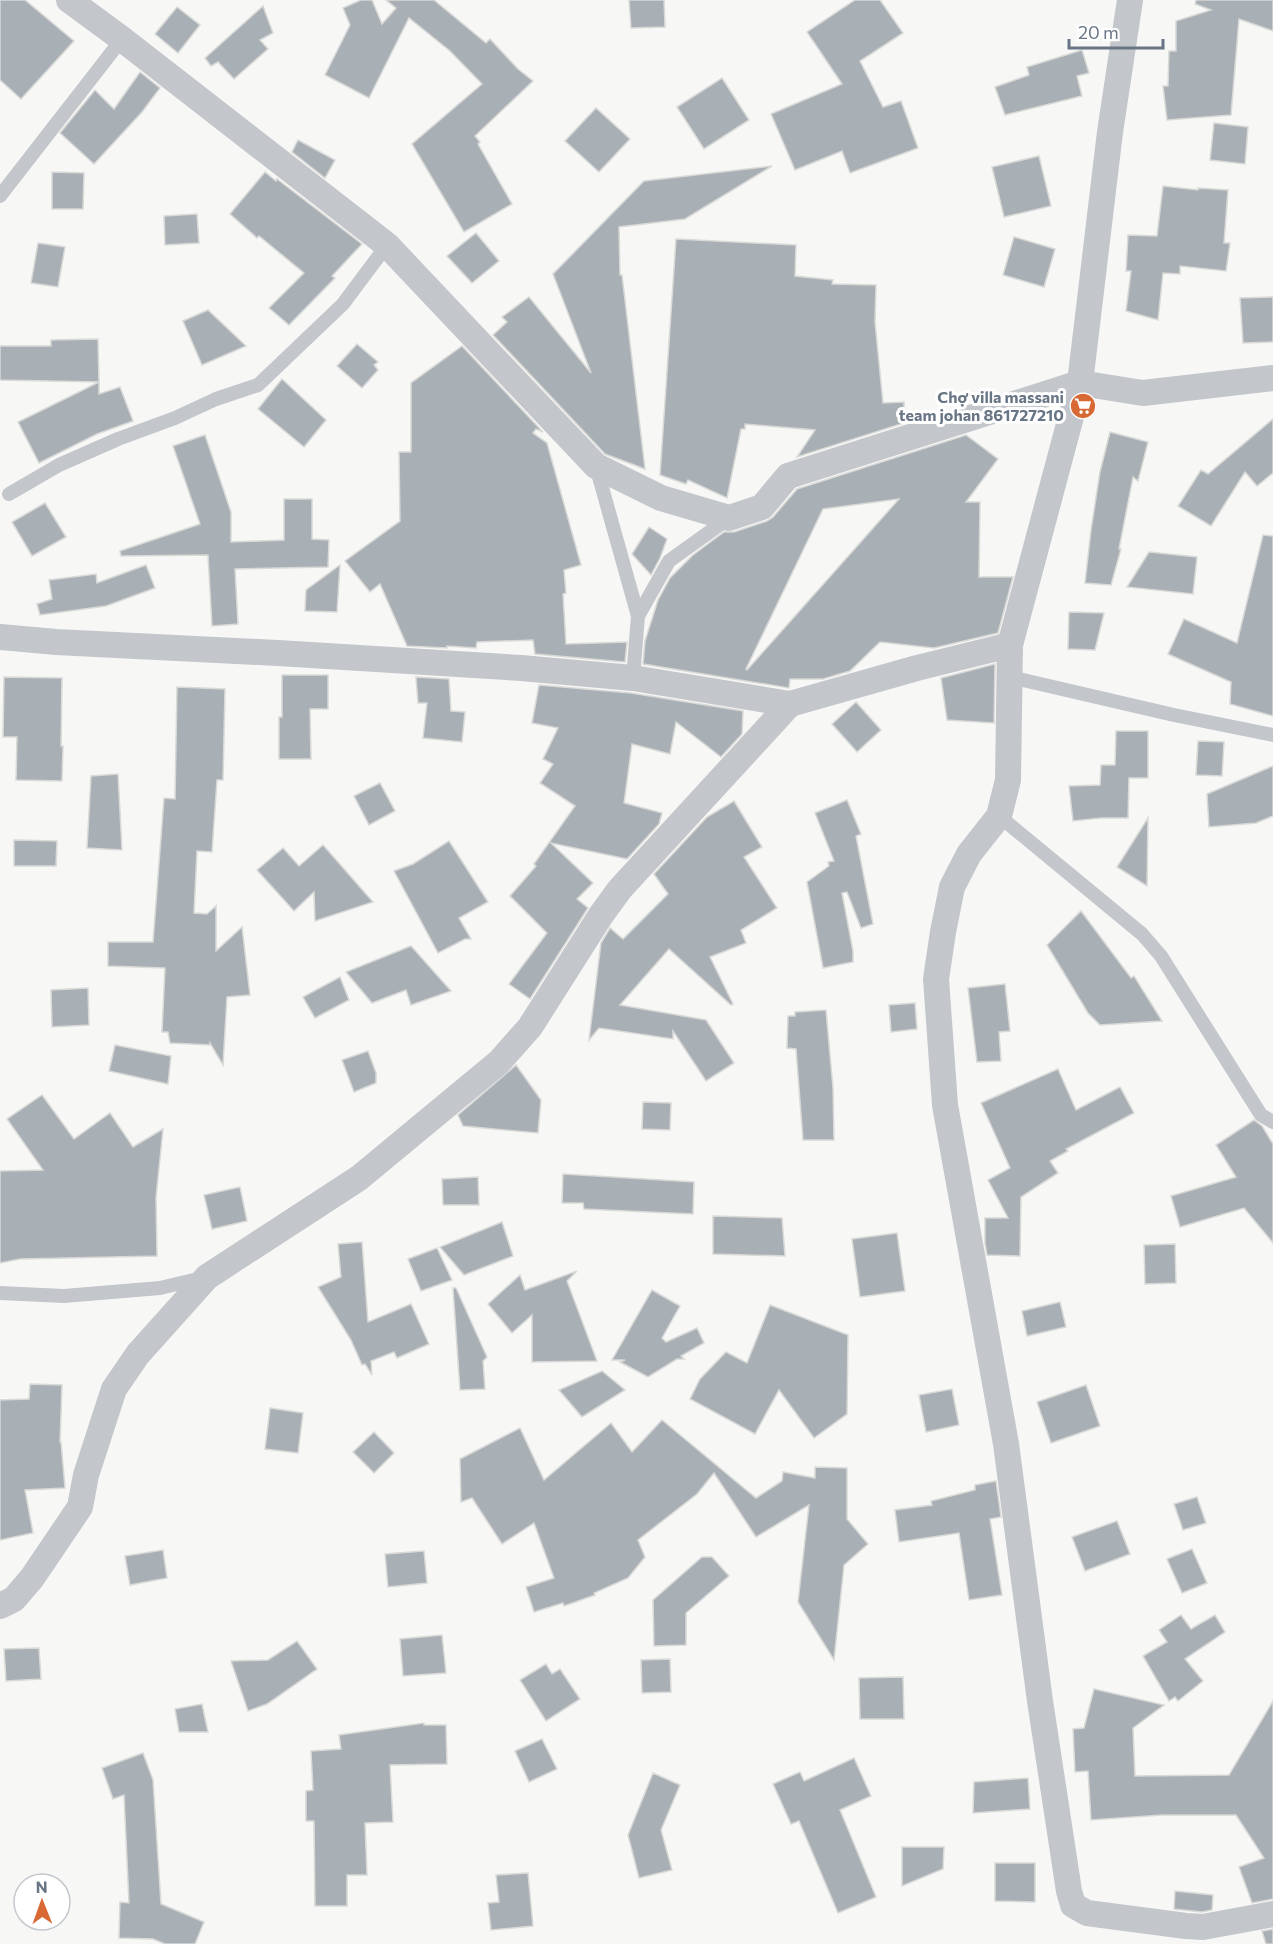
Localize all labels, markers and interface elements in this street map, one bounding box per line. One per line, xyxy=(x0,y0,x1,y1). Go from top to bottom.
scale bar xyxy=(1069,12,1164,50)
text: 20 m xyxy=(1078,21,1119,43)
place label: Chợ villa massani team johan 861727210 xyxy=(899,387,1064,424)
supermarket icon: Chợ villa massani team johan 861727210 xyxy=(1068,391,1098,421)
north arrow xyxy=(12,1872,72,1932)
text: N xyxy=(36,1877,48,1896)

